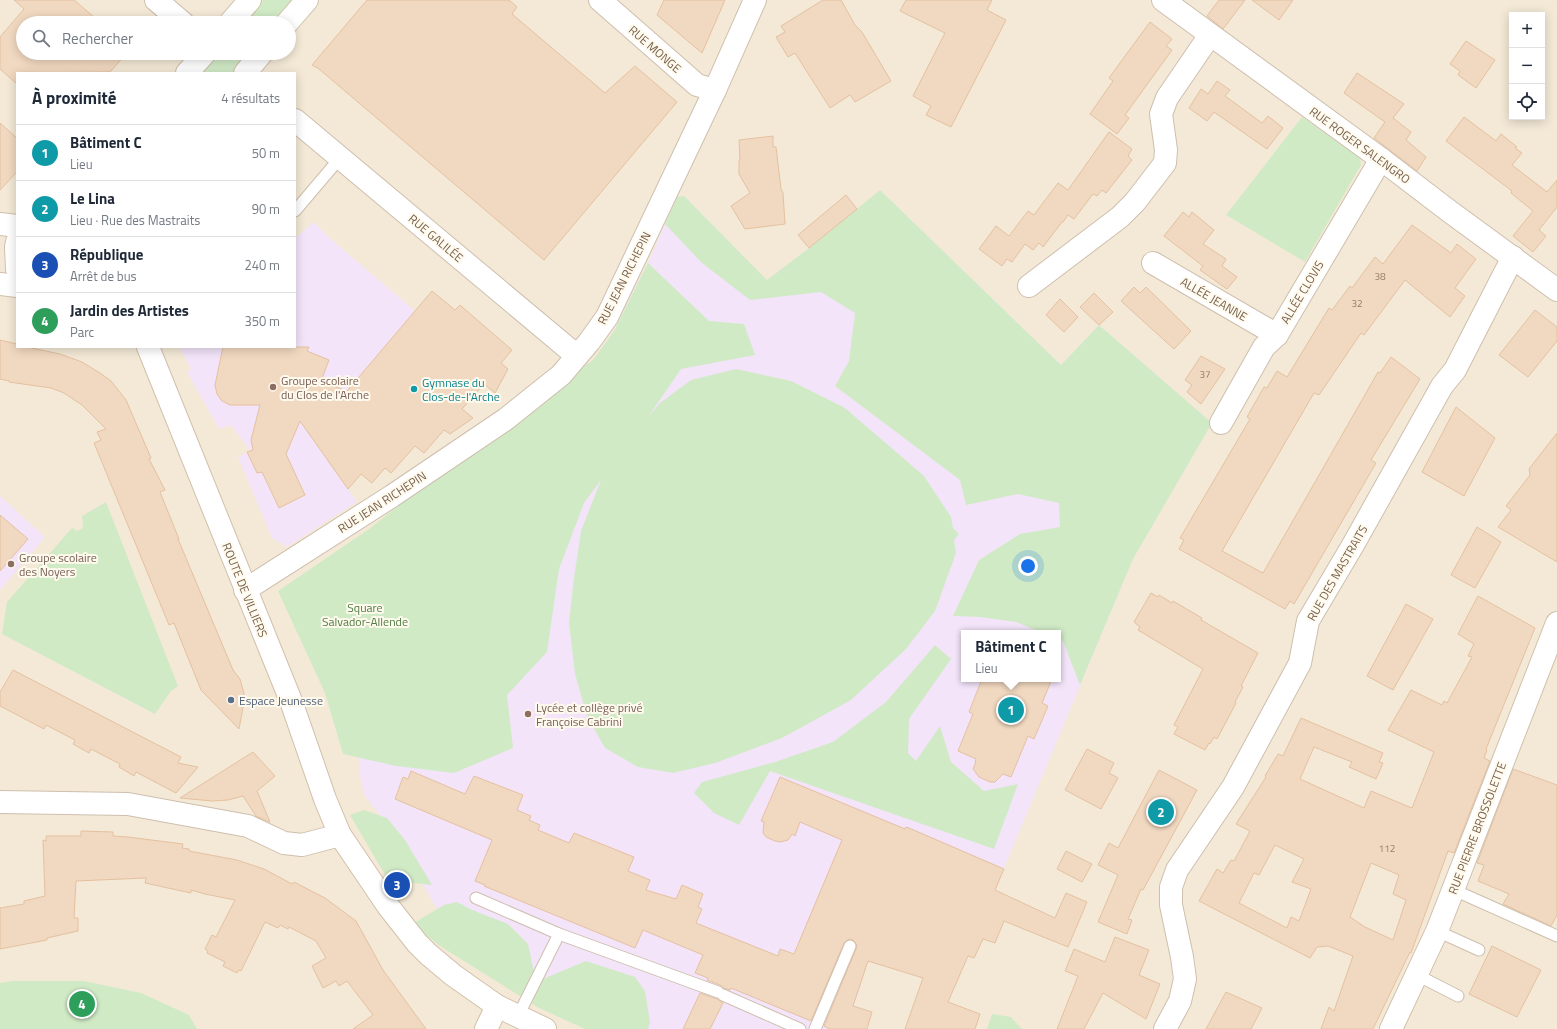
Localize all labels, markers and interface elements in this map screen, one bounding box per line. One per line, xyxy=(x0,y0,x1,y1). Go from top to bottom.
map controls xyxy=(1509,12,1545,120)
button: + xyxy=(1509,12,1545,48)
search box xyxy=(16,16,296,60)
street label: RUE MONGE xyxy=(624,21,686,78)
icon: search xyxy=(30,27,52,49)
text: Rechercher xyxy=(62,27,133,50)
button: − xyxy=(1509,48,1545,84)
button: locate xyxy=(1509,84,1545,120)
text: À proximité xyxy=(32,85,116,111)
text: 4 résultats xyxy=(221,88,280,108)
street label: RUE ROGER SALENGRO xyxy=(1306,102,1414,188)
text: Bâtiment C xyxy=(70,131,142,154)
text: 1 xyxy=(41,143,49,163)
text: 50 m xyxy=(252,143,280,163)
text: Lieu xyxy=(70,154,93,174)
text: Le Lina xyxy=(70,187,115,210)
text: 2 xyxy=(41,199,49,219)
text: 90 m xyxy=(252,199,280,219)
street label: RUE GALILÉE xyxy=(404,209,468,267)
text: Lieu · Rue des Mastraits xyxy=(70,210,200,230)
street label: RUE JEAN RICHEPIN xyxy=(592,228,656,328)
text: République xyxy=(70,243,143,266)
text: 3 xyxy=(41,255,49,275)
text: 240 m xyxy=(244,255,280,275)
street label: ALLÉE CLOVIS xyxy=(1276,257,1328,327)
text: Arrêt de bus xyxy=(70,266,137,286)
house number: 38 xyxy=(1374,269,1386,284)
street label: ALLÉE JEANNE xyxy=(1177,272,1251,326)
house number: 32 xyxy=(1351,296,1363,311)
text: Jardin des Artistes xyxy=(70,299,189,322)
text: 4 xyxy=(41,311,49,331)
text: 350 m xyxy=(244,311,280,331)
text: Parc xyxy=(70,322,94,342)
house number: 37 xyxy=(1199,367,1211,382)
place label: Groupe scolaire du Clos de l'Arche xyxy=(281,371,369,404)
place label: Gymnase du Clos-de-l'Arche xyxy=(422,373,500,406)
marker: Groupe scolaire du Clos de l'Arche xyxy=(268,382,278,392)
marker: Gymnase du Clos-de-l'Arche xyxy=(409,384,419,394)
street label: RUE JEAN RICHEPIN xyxy=(334,466,430,538)
street label: RUE DES MASTRAITS xyxy=(1302,521,1372,625)
street label: ROUTE DE VILLIERS xyxy=(217,540,273,640)
place label: Groupe scolaire des Noyers xyxy=(19,548,97,581)
your location xyxy=(1018,556,1038,576)
marker: Groupe scolaire des Noyers xyxy=(6,559,16,569)
park label: Square Salvador-Allende xyxy=(322,598,408,631)
popup xyxy=(961,630,1061,682)
text: Bâtiment C xyxy=(975,635,1047,658)
text: Lieu xyxy=(975,658,998,678)
place label: Espace Jeunesse xyxy=(239,691,323,710)
marker: Espace Jeunesse xyxy=(226,695,236,705)
pin: 1 xyxy=(998,695,1024,725)
place label: Lycée et collège privé Françoise Cabrini xyxy=(536,698,642,731)
marker: Lycée et collège privé Françoise Cabrini xyxy=(523,709,533,719)
street label: RUE PIERRE BROSSOLETTE xyxy=(1443,759,1511,897)
pin: 2 xyxy=(1148,797,1174,827)
house number: 112 xyxy=(1379,841,1395,856)
pin: 3 xyxy=(384,870,410,900)
pin: 4 xyxy=(69,989,95,1019)

